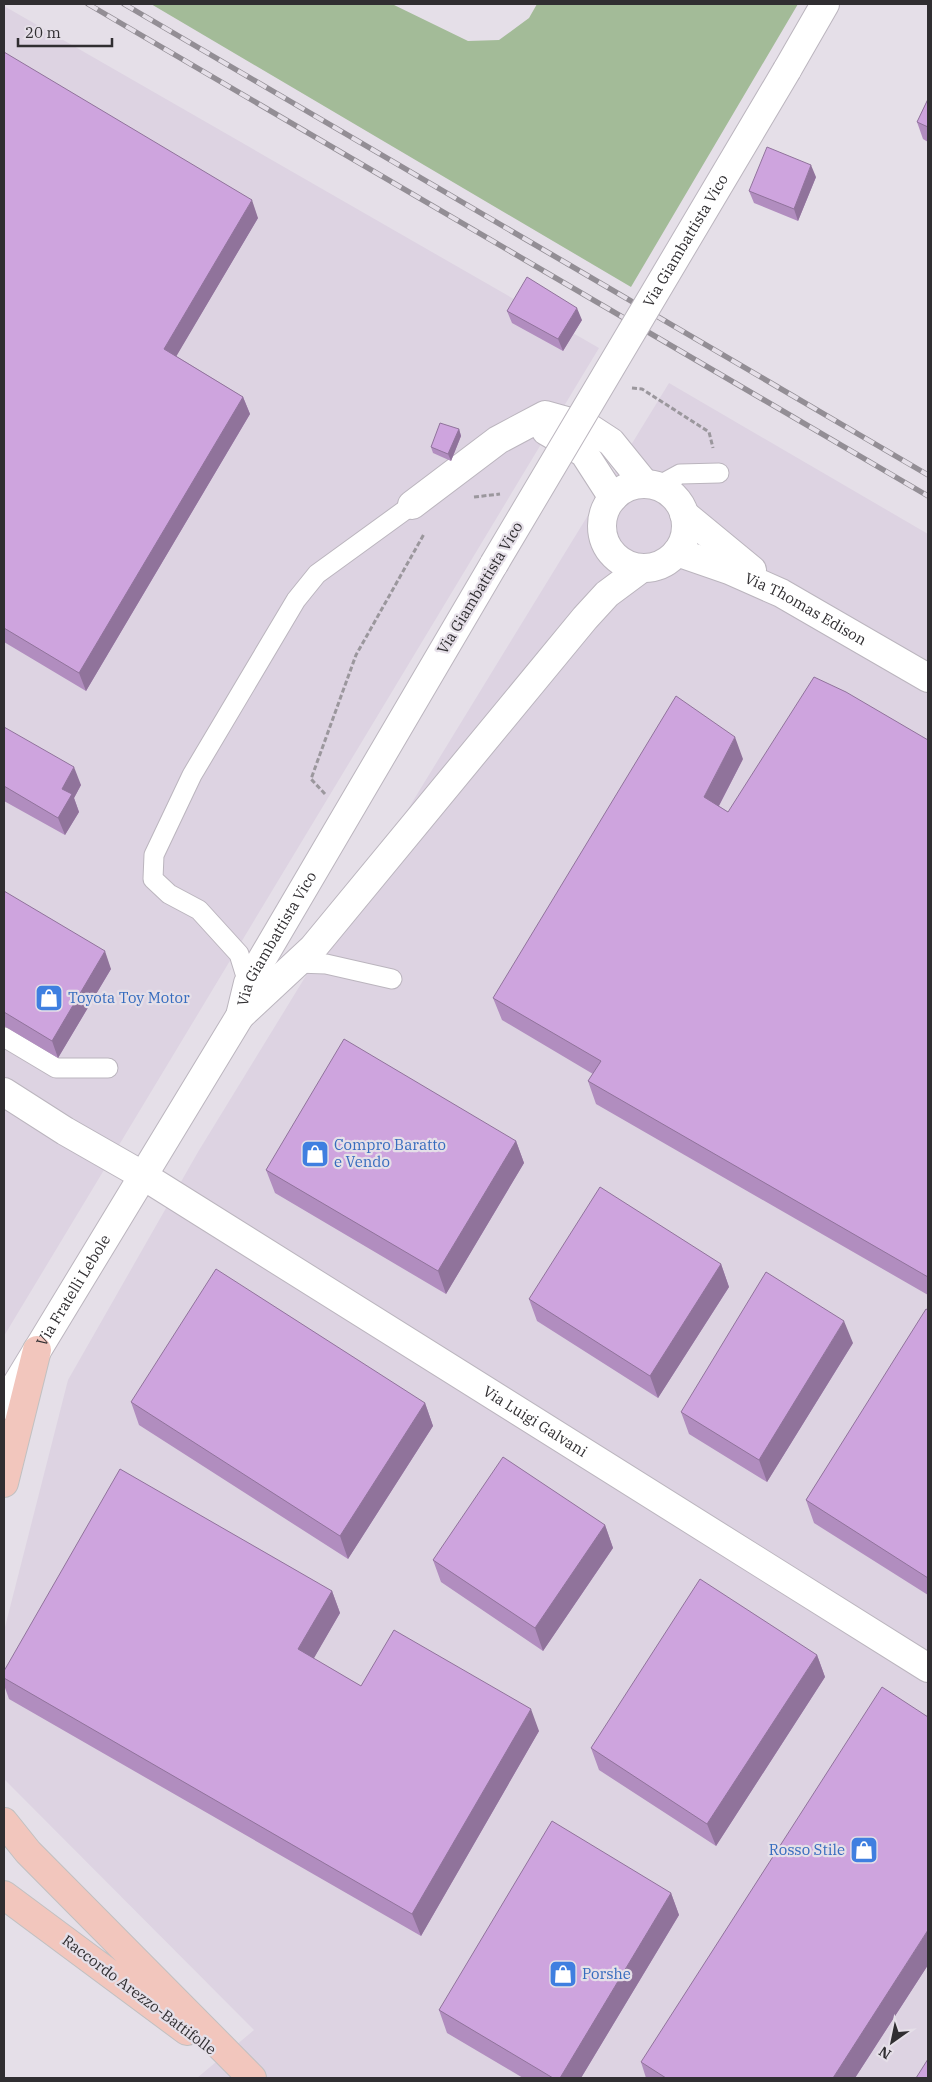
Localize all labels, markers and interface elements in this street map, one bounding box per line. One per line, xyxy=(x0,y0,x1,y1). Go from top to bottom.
scale bar xyxy=(18,15,111,47)
text: 20 m xyxy=(25,23,61,42)
street label: Via Giambattista Vico xyxy=(639,170,732,310)
street label: Via Giambattista Vico xyxy=(433,518,527,657)
street label: Via Thomas Edison xyxy=(742,568,870,650)
street label: Via Giambattista Vico xyxy=(233,868,320,1008)
shop icon: Toyota Toy Motor xyxy=(34,983,64,1013)
place label: Toyota Toy Motor xyxy=(68,988,190,1007)
place label: Compro Baratto e Vendo xyxy=(334,1135,446,1171)
shop icon: Compro Baratto e Vendo xyxy=(300,1139,330,1169)
street label: Via Fratelli Lebole xyxy=(32,1231,114,1350)
street label: Via Luigi Galvani xyxy=(480,1381,591,1461)
shop icon: Rosso Stile xyxy=(849,1835,879,1865)
place label: Rosso Stile xyxy=(769,1840,845,1859)
street label: Raccordo Arezzo-Battifolle xyxy=(58,1930,220,2059)
shop icon: Porshe xyxy=(548,1959,578,1989)
place label: Porshe xyxy=(582,1964,631,1983)
north arrow xyxy=(867,2017,917,2067)
text: N xyxy=(875,2042,894,2063)

